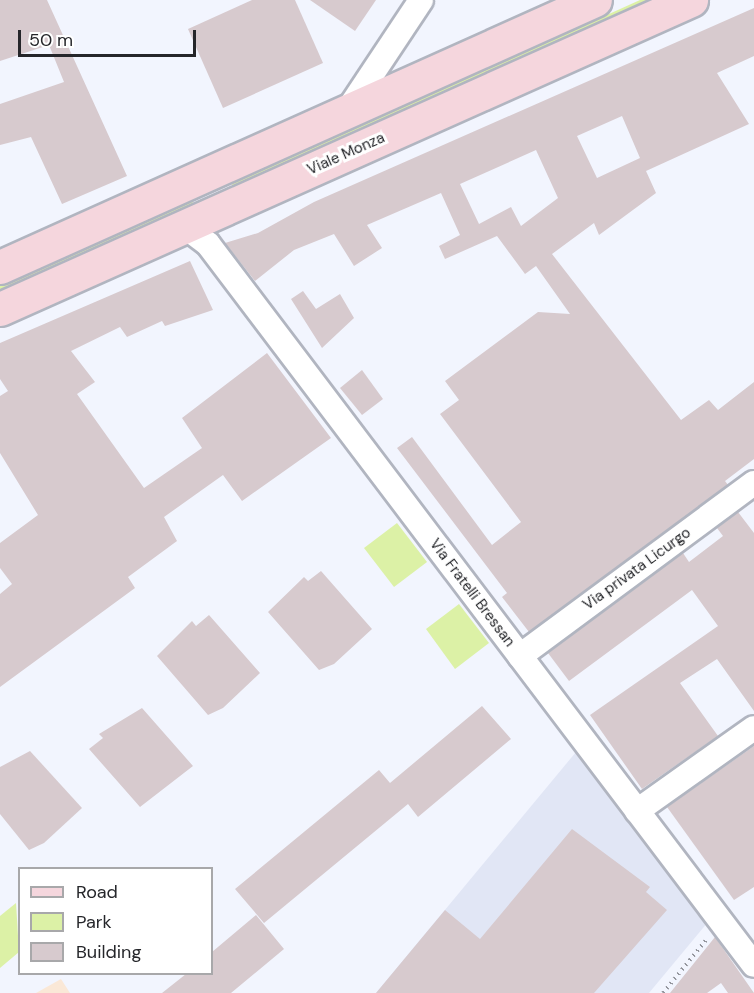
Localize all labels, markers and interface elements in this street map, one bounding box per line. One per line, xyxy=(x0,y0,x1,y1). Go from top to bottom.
scale bar xyxy=(21,18,200,56)
text: 50 m xyxy=(29,28,73,52)
street label: Viale Monza xyxy=(305,129,387,179)
street label: Via privata Licurgo xyxy=(580,524,694,614)
street label: Via Fratelli Bressan xyxy=(426,535,518,651)
legend xyxy=(18,867,213,975)
text: Road xyxy=(76,880,118,904)
text: Park xyxy=(76,910,112,934)
text: Building xyxy=(76,940,141,964)

